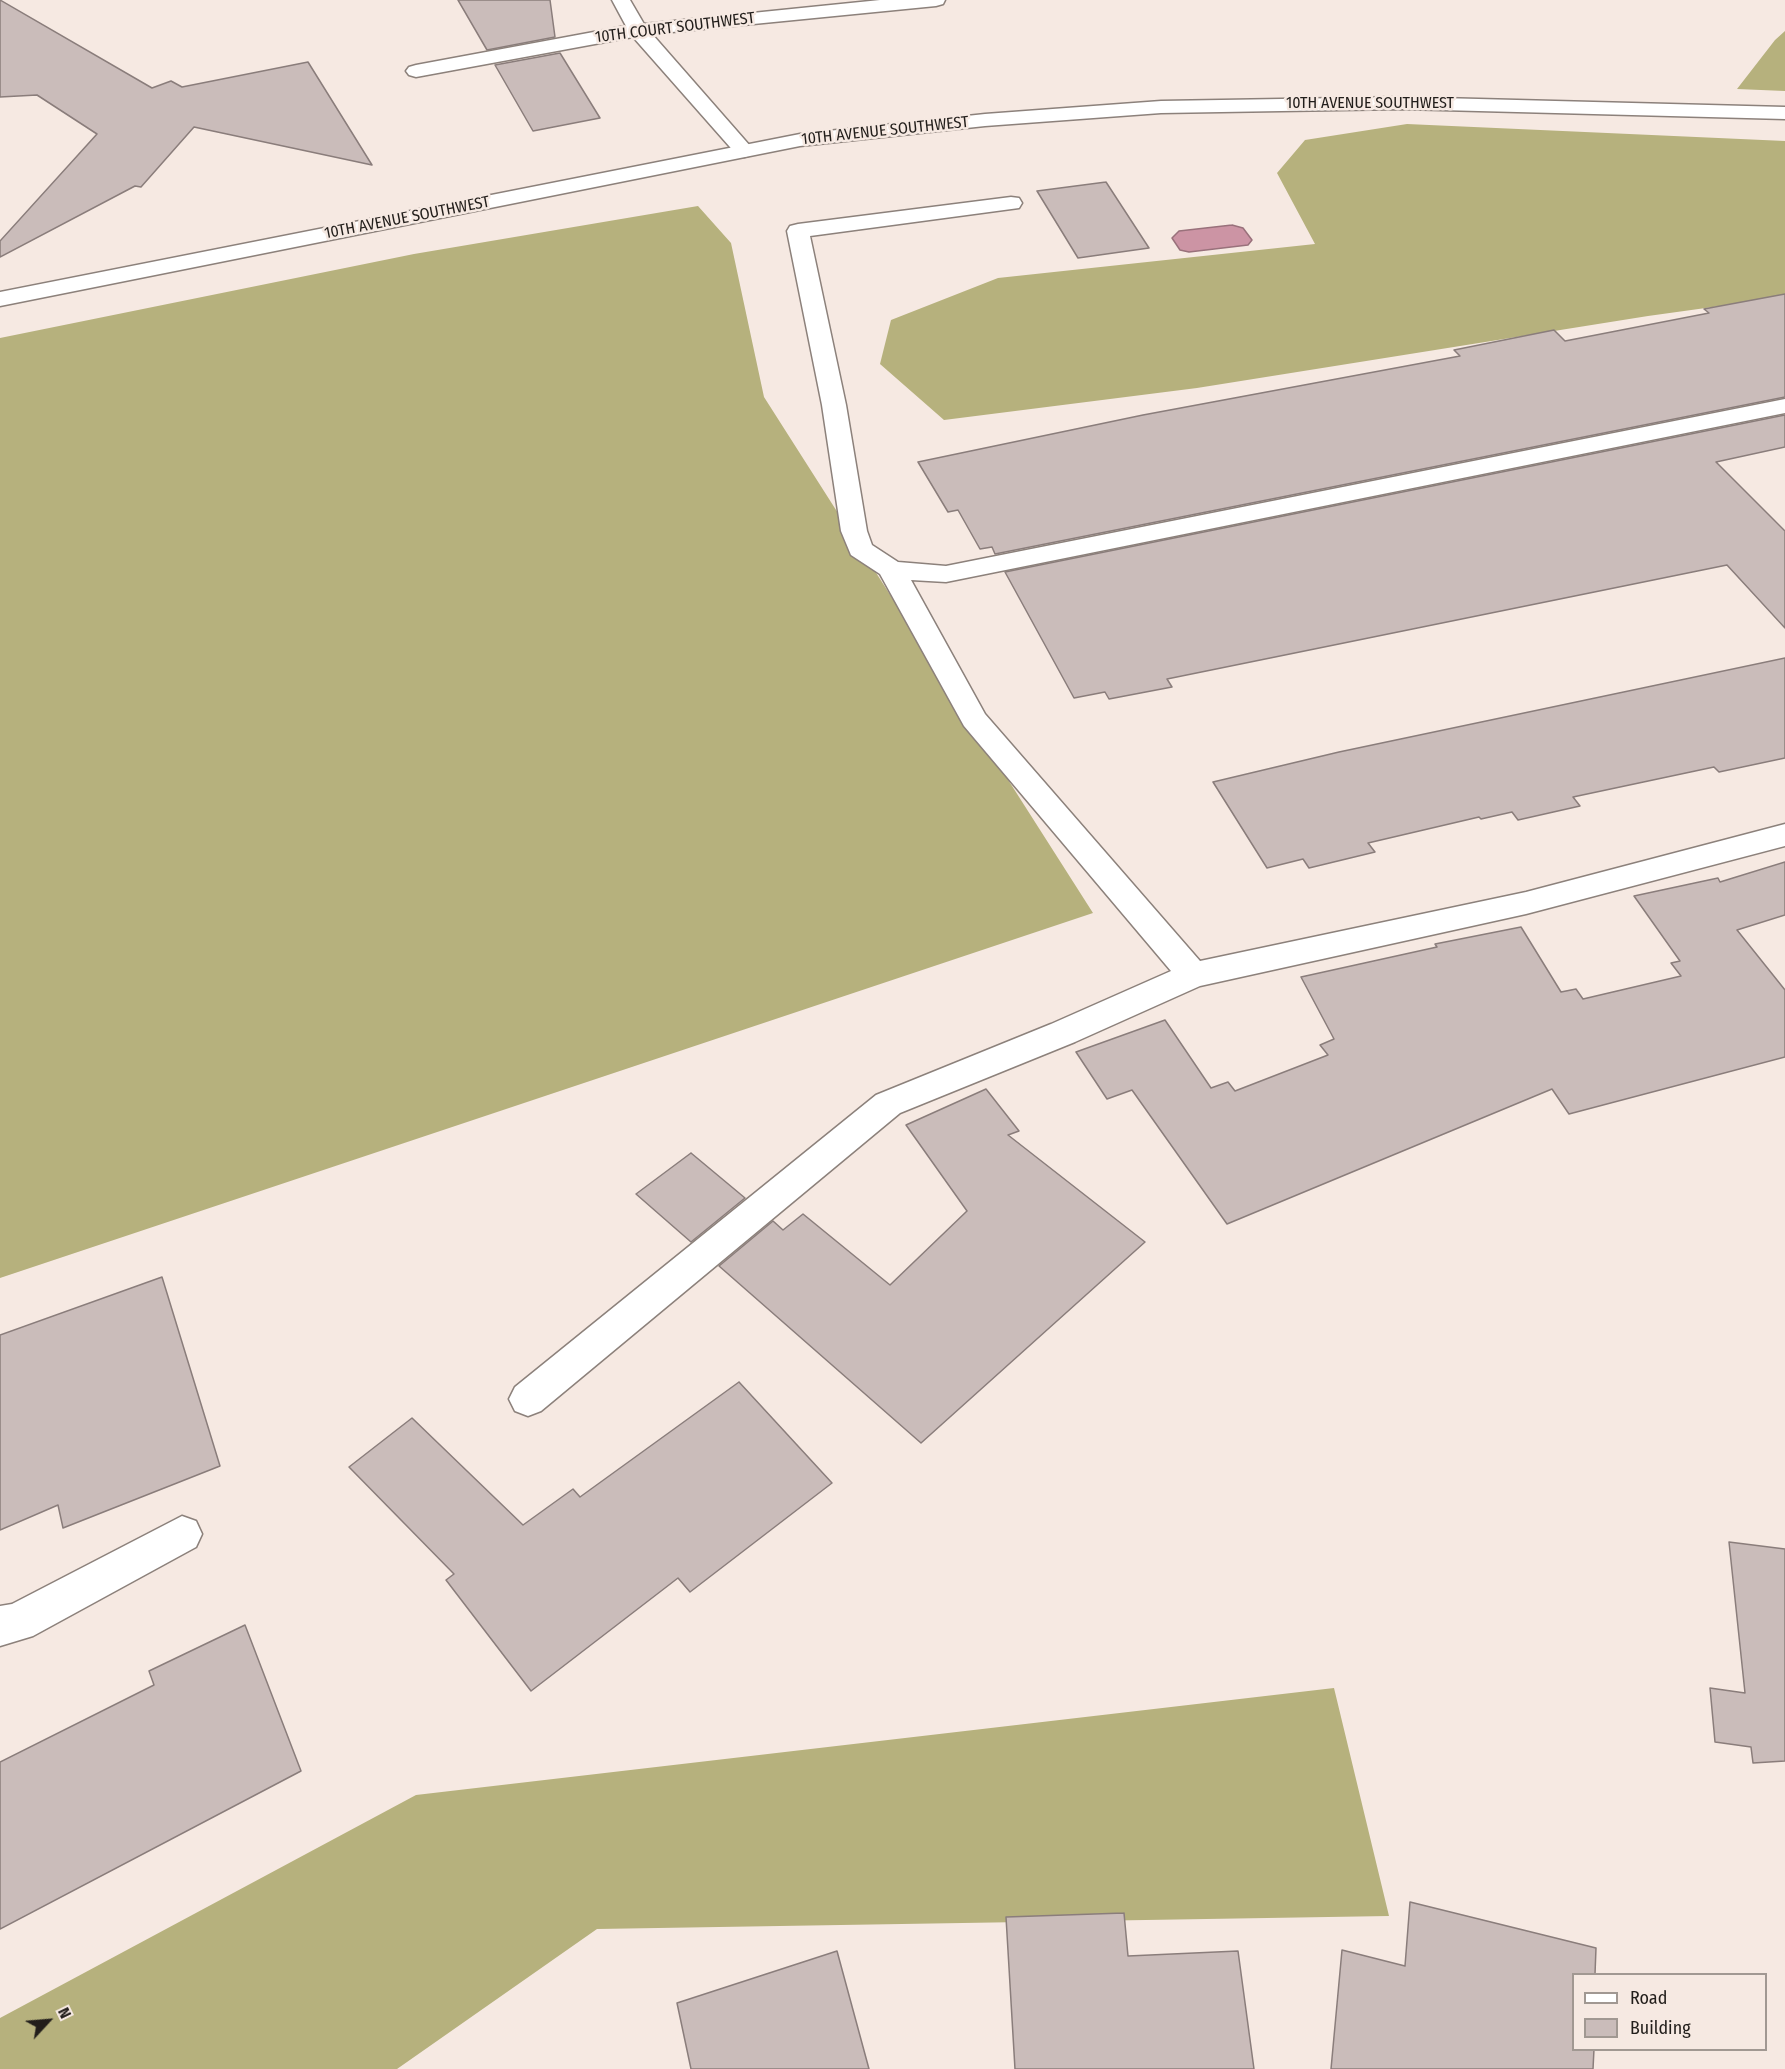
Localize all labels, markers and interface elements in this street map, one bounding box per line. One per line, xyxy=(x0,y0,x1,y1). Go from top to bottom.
street label: 10TH COURT SOUTHWEST xyxy=(594,9,756,47)
street label: 10TH AVENUE SOUTHWEST xyxy=(1286,94,1454,114)
street label: 10TH AVENUE SOUTHWEST xyxy=(800,113,970,149)
street label: 10TH AVENUE SOUTHWEST xyxy=(323,193,491,243)
legend xyxy=(1572,1973,1767,2051)
text: Road xyxy=(1630,1987,1667,2009)
north arrow xyxy=(18,1991,78,2051)
text: N xyxy=(54,2004,75,2021)
text: Building xyxy=(1630,2017,1691,2039)

